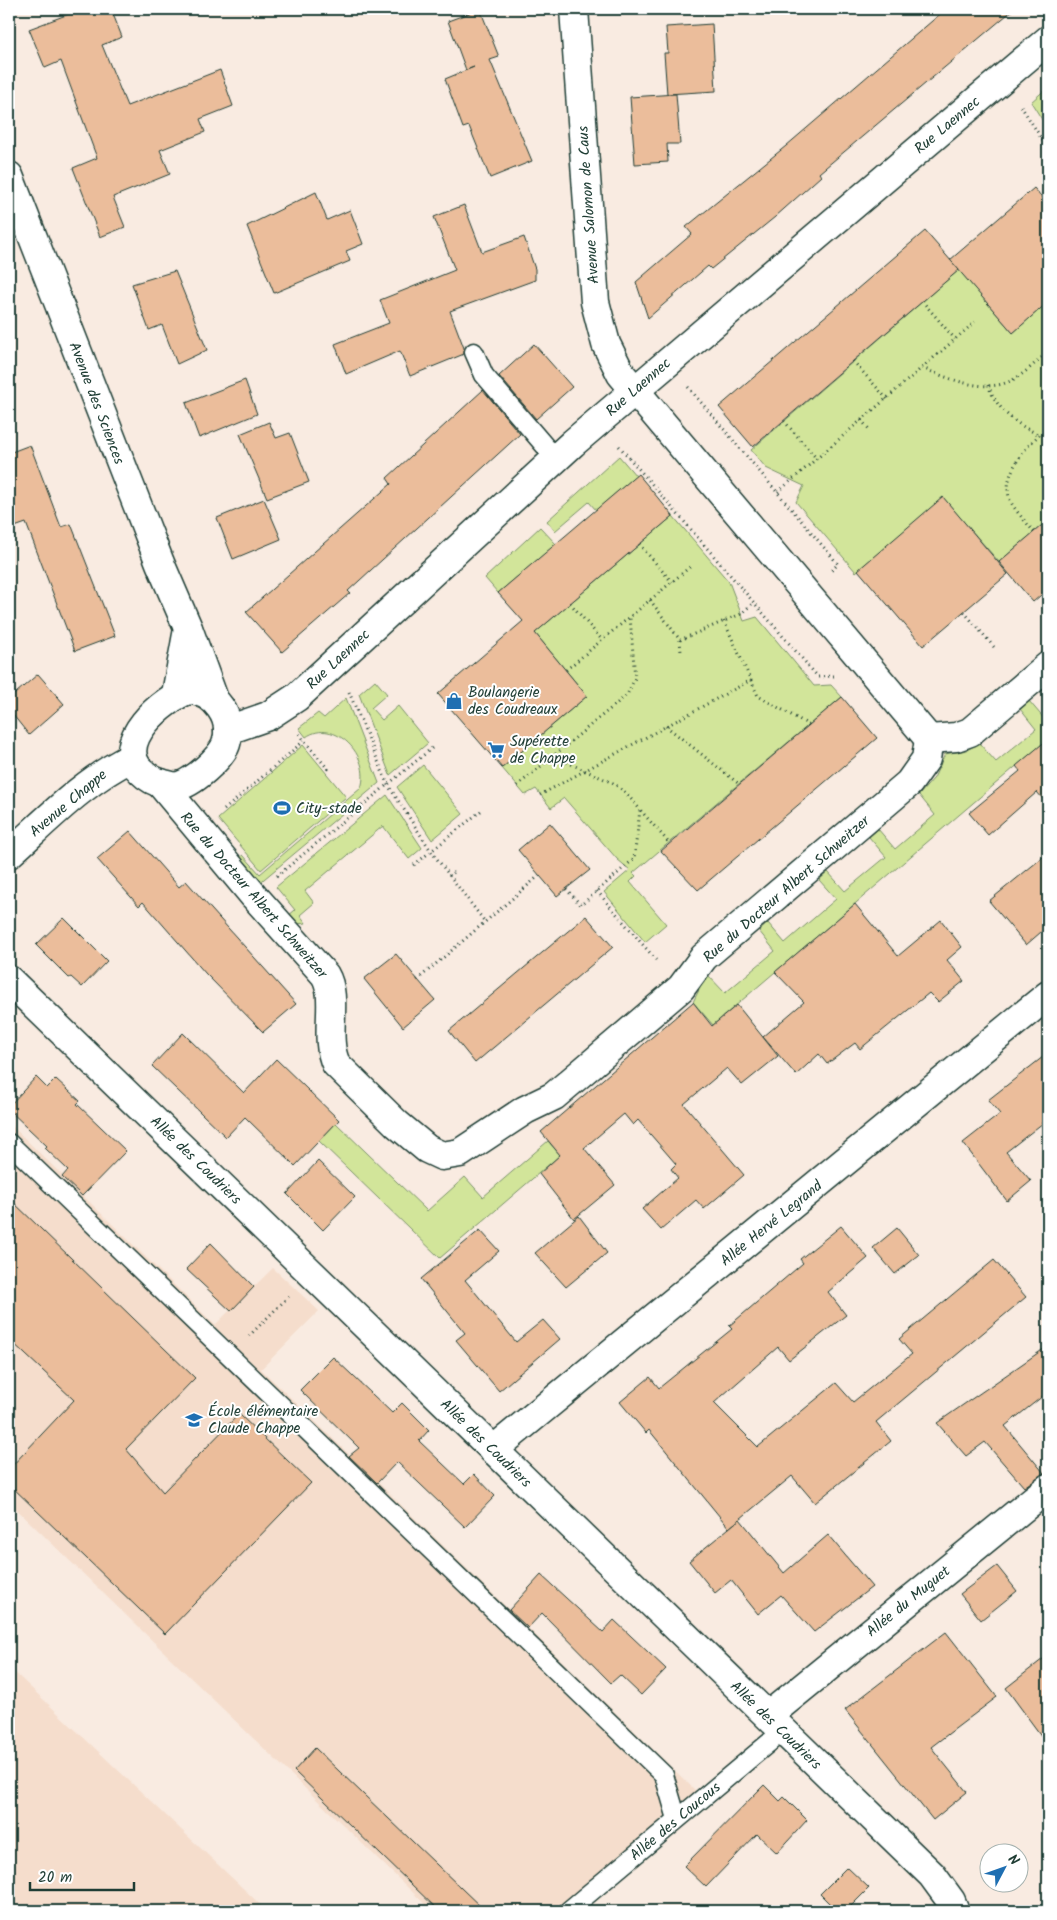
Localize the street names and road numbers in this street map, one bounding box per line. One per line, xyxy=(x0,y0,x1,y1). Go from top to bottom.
street label: Rue Laennec xyxy=(909,91,986,161)
street label: Avenue Salomon de Caus xyxy=(571,125,606,285)
street label: Avenue des Sciences xyxy=(62,339,131,469)
street label: Rue Laennec xyxy=(601,352,677,423)
street label: Rue Laennec xyxy=(301,623,376,696)
street label: Avenue Chappe xyxy=(24,764,113,844)
street label: Rue du Docteur Albert Schweitzer xyxy=(174,807,333,985)
street label: Rue du Docteur Albert Schweitzer xyxy=(698,810,876,969)
street label: Allée des Coudriers xyxy=(144,1111,247,1211)
street label: Allée Hervé Legrand xyxy=(715,1174,829,1273)
street label: Allée des Coudriers xyxy=(434,1394,537,1494)
street label: Allée du Muguet xyxy=(861,1560,956,1643)
street label: Allée des Coudriers xyxy=(724,1676,827,1776)
street label: Allée des Coucous xyxy=(625,1776,727,1867)

